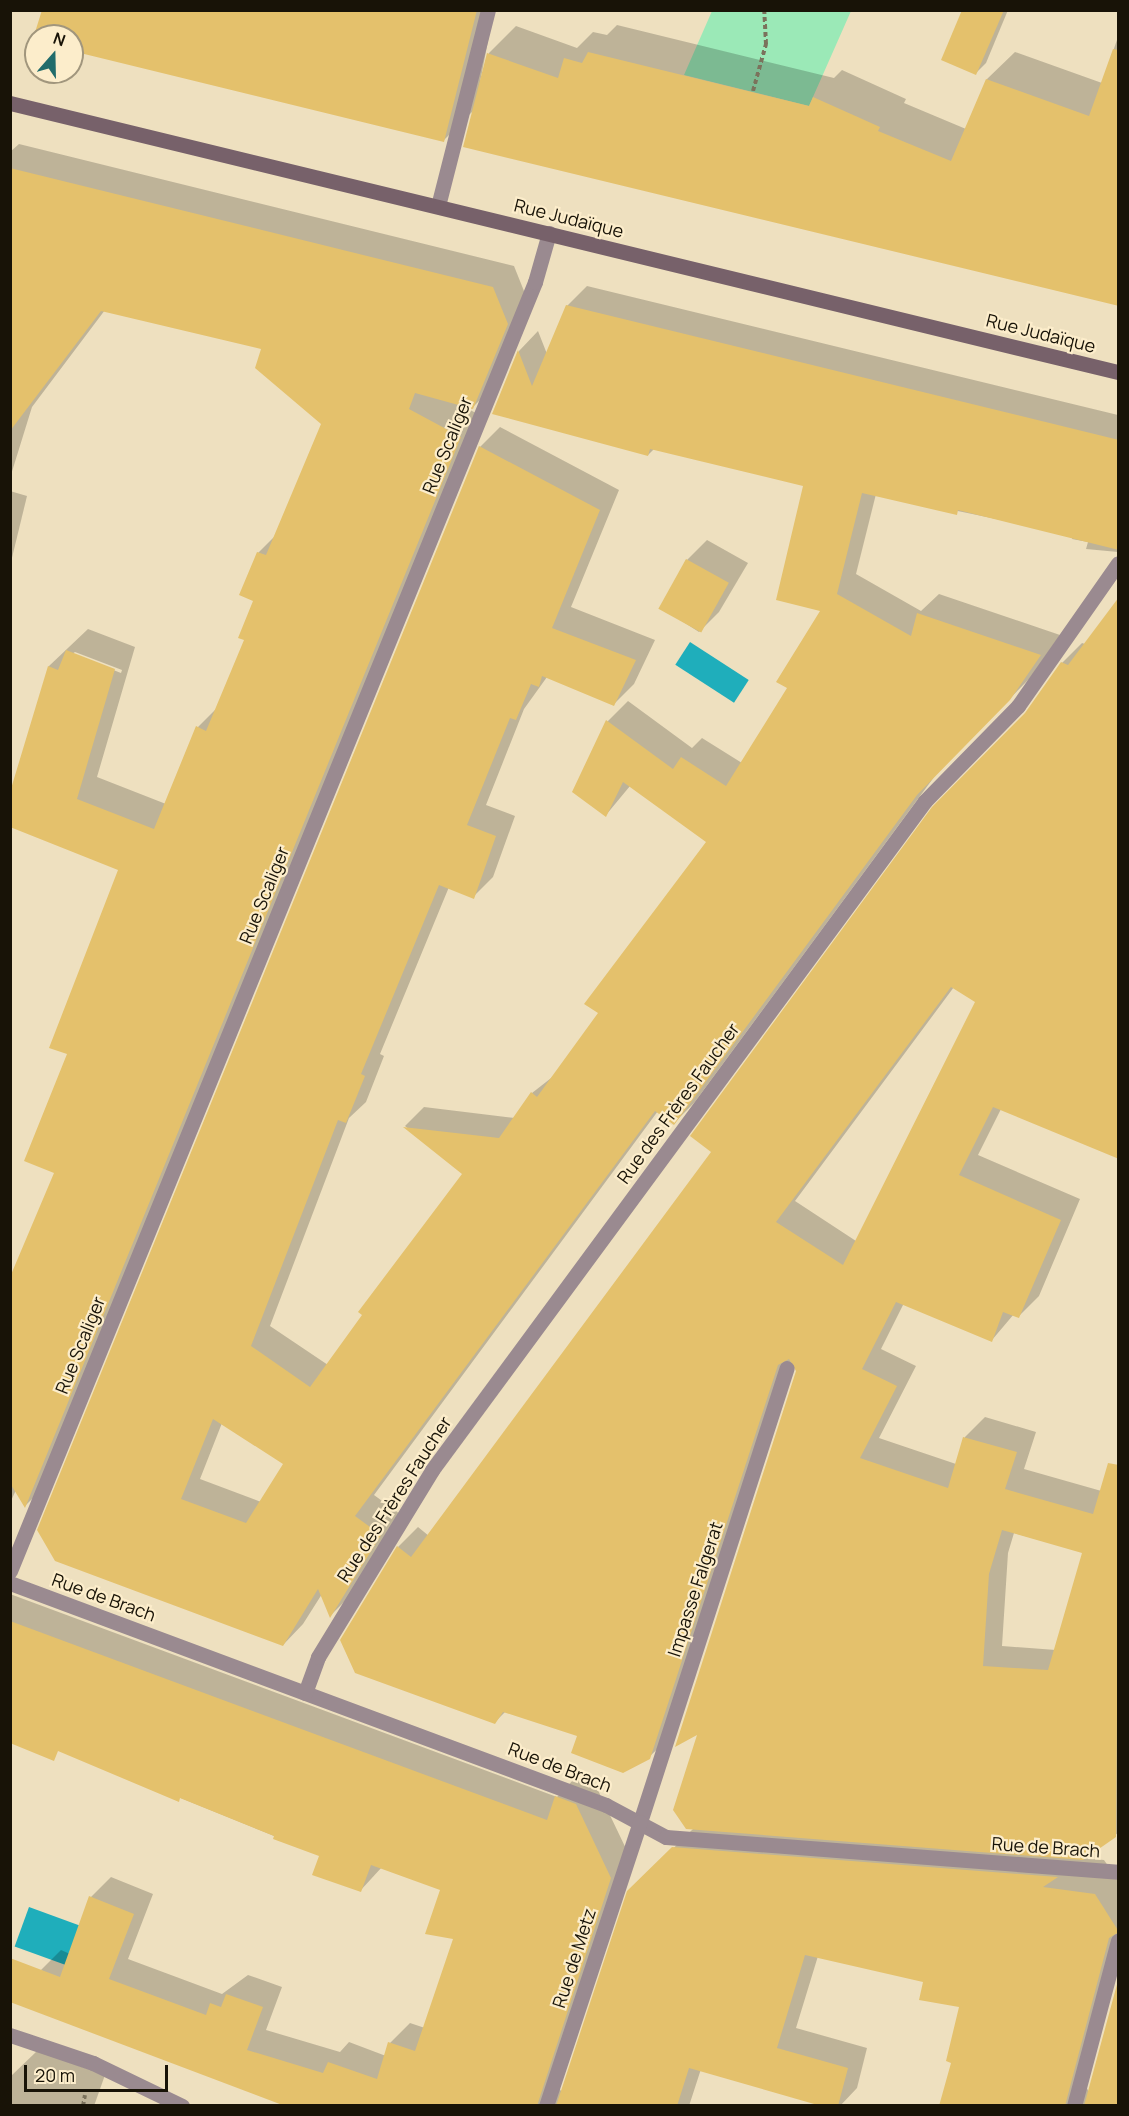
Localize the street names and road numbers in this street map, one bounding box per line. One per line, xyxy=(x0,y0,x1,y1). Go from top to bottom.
street label: Rue Judaïque xyxy=(512,194,626,242)
street label: Rue Judaïque xyxy=(984,309,1098,357)
street label: Rue Scaliger xyxy=(418,393,476,497)
street label: Rue Scaliger xyxy=(235,843,293,947)
street label: Rue des Frères Faucher xyxy=(612,1018,744,1188)
street label: Rue Scaliger xyxy=(51,1293,109,1397)
street label: Rue des Frères Faucher xyxy=(332,1412,456,1586)
street label: Impasse Falgerat xyxy=(663,1519,727,1659)
street label: Rue de Brach xyxy=(49,1568,159,1626)
street label: Rue de Brach xyxy=(505,1737,615,1797)
street label: Rue de Brach xyxy=(991,1832,1101,1862)
street label: Rue de Metz xyxy=(548,1906,600,2010)

